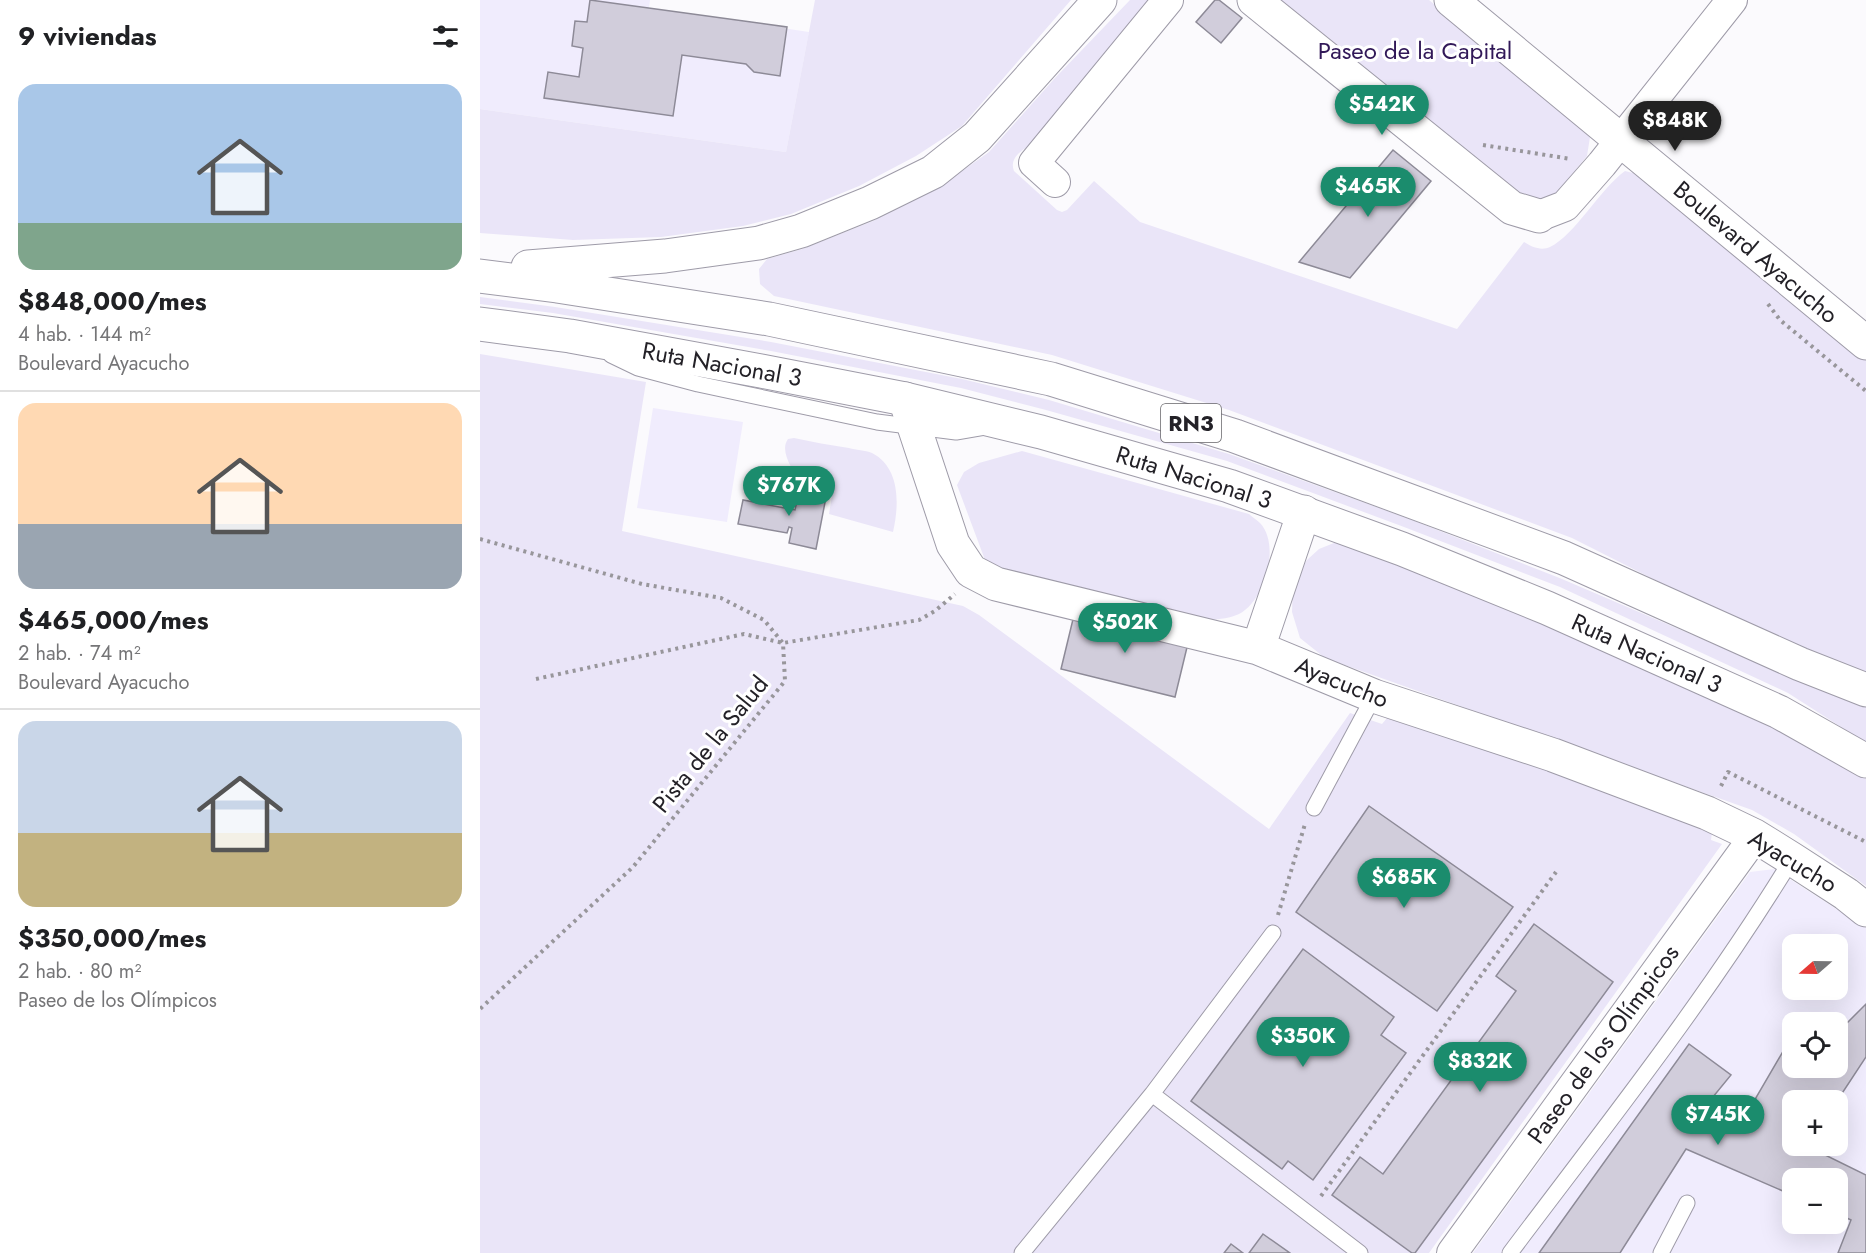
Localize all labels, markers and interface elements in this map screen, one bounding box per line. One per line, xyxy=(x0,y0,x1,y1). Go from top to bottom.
text: 9 viviendas xyxy=(18,17,157,55)
icon: filters xyxy=(429,20,462,53)
park label: Paseo de la Capital xyxy=(1318,33,1512,68)
pin: $542K xyxy=(1340,85,1424,136)
text: $542K xyxy=(1349,90,1415,119)
pin: $848K xyxy=(1633,101,1717,152)
text: $848K xyxy=(1642,106,1708,135)
icon: home xyxy=(186,123,294,231)
pin: $465K xyxy=(1326,167,1410,218)
text: $465K xyxy=(1335,172,1401,201)
street label: Boulevard Ayacucho xyxy=(1666,172,1846,332)
text: $848,000/mes xyxy=(18,282,207,320)
text: 4 hab. · 144 m² xyxy=(18,320,151,349)
street label: Ruta Nacional 3 xyxy=(639,333,805,395)
text: Boulevard Ayacucho xyxy=(18,349,190,378)
road number: RN3 xyxy=(1161,404,1221,442)
street label: Ruta Nacional 3 xyxy=(1112,437,1276,517)
icon: home xyxy=(186,442,294,550)
pin: $767K xyxy=(747,466,831,517)
text: $767K xyxy=(757,471,821,500)
text: $465,000/mes xyxy=(18,601,209,639)
pin: $502K xyxy=(1083,603,1167,654)
street label: Ruta Nacional 3 xyxy=(1566,604,1728,702)
text: $502K xyxy=(1092,608,1158,637)
text: 2 hab. · 74 m² xyxy=(18,639,141,668)
street label: Ayacucho xyxy=(1290,647,1394,717)
text: Boulevard Ayacucho xyxy=(18,668,190,697)
street label: Pista de la Salud xyxy=(644,668,776,820)
icon: home xyxy=(186,760,294,868)
street label: Ayacucho xyxy=(1742,821,1844,901)
pin: $685K xyxy=(1362,858,1446,909)
text: $685K xyxy=(1371,863,1437,892)
text: $350,000/mes xyxy=(18,919,206,957)
north arrow xyxy=(1782,934,1848,1000)
map controls xyxy=(1782,934,1848,1234)
street label: Paseo de los Olímpicos xyxy=(1519,937,1687,1151)
text: 2 hab. · 80 m² xyxy=(18,957,141,986)
text: Paseo de los Olímpicos xyxy=(18,986,217,1015)
button: locate xyxy=(1782,1012,1848,1078)
pin: $350K xyxy=(1261,1017,1345,1068)
text: $350K xyxy=(1271,1022,1335,1051)
pin: $832K xyxy=(1438,1042,1522,1093)
text: $832K xyxy=(1448,1047,1512,1076)
button: + xyxy=(1782,1090,1848,1156)
pin: $745K xyxy=(1676,1095,1760,1146)
text: $745K xyxy=(1685,1100,1751,1129)
button: − xyxy=(1782,1168,1848,1234)

